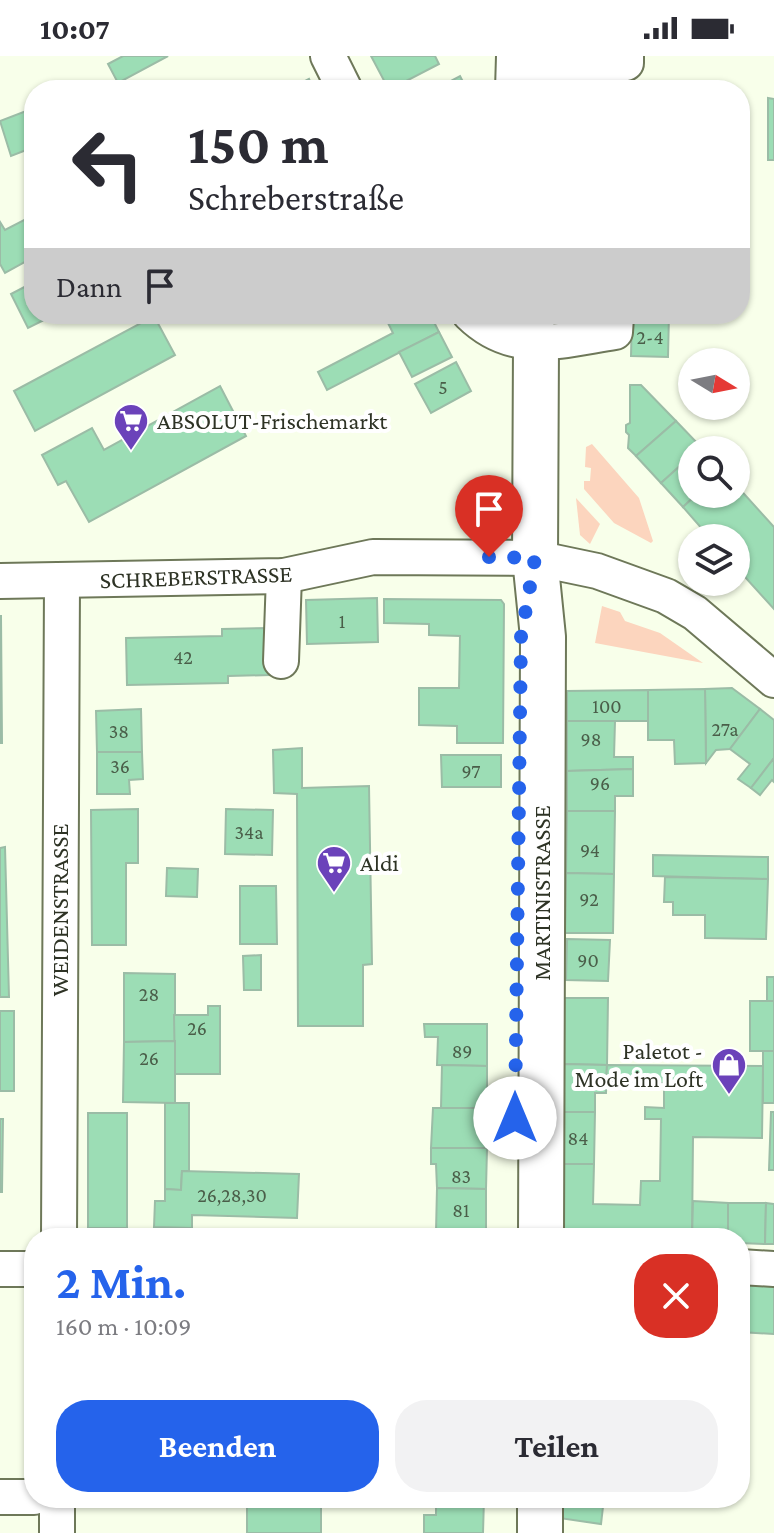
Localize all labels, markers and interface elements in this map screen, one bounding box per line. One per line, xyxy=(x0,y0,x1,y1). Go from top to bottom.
text: 10:07 xyxy=(40,12,110,45)
icon: left xyxy=(56,112,160,216)
text: 150 m xyxy=(188,113,329,175)
text: Schreberstraße xyxy=(188,178,404,218)
icon: arrive xyxy=(138,264,182,308)
text: Dann xyxy=(56,270,122,303)
house number: 2-4 xyxy=(636,326,664,348)
north arrow xyxy=(678,348,750,420)
map controls xyxy=(678,348,750,596)
house number: 5 xyxy=(438,376,448,398)
supermarket icon: ABSOLUT-Frischemarkt xyxy=(112,402,150,452)
place label: ABSOLUT-Frischemarkt xyxy=(157,407,388,434)
button: search xyxy=(678,436,750,508)
pin xyxy=(455,475,523,557)
icon: arrive xyxy=(467,487,511,531)
button: layers xyxy=(678,524,750,596)
street label: SCHREBERSTRASSE xyxy=(99,560,293,593)
house number: 1 xyxy=(339,610,345,632)
house number: 42 xyxy=(173,646,193,668)
house number: 100 xyxy=(592,695,622,717)
house number: 27a xyxy=(711,718,739,740)
house number: 38 xyxy=(109,720,129,742)
house number: 98 xyxy=(581,728,601,750)
house number: 36 xyxy=(110,755,130,777)
house number: 97 xyxy=(462,760,480,782)
house number: 96 xyxy=(590,772,610,794)
street label: MARTINISTRASSE xyxy=(528,805,555,981)
house number: 34a xyxy=(235,821,263,843)
street label: WEIDENSTRASSE xyxy=(46,824,73,996)
house number: 94 xyxy=(580,839,600,861)
supermarket icon: Aldi xyxy=(315,844,353,894)
place label: Aldi xyxy=(360,849,399,876)
house number: 92 xyxy=(579,888,599,910)
house number: 90 xyxy=(577,949,599,971)
house number: 28 xyxy=(139,983,159,1005)
house number: 26 xyxy=(187,1017,207,1039)
place label: Paletot - Mode im Loft xyxy=(574,1037,704,1092)
house number: 89 xyxy=(452,1040,472,1062)
shop icon: Paletot - Mode im Loft xyxy=(710,1046,748,1096)
house number: 26 xyxy=(139,1047,159,1069)
position arrow xyxy=(473,1076,557,1160)
house number: 84 xyxy=(568,1127,588,1149)
house number: 83 xyxy=(451,1165,471,1187)
house number: 26,28,30 xyxy=(197,1184,267,1206)
house number: 81 xyxy=(452,1199,470,1221)
button: close xyxy=(634,1254,718,1338)
text: 2 Min. xyxy=(56,1255,186,1308)
text: 160 m · 10:09 xyxy=(56,1312,191,1341)
button: Beenden xyxy=(56,1400,379,1492)
button: Teilen xyxy=(395,1400,718,1492)

